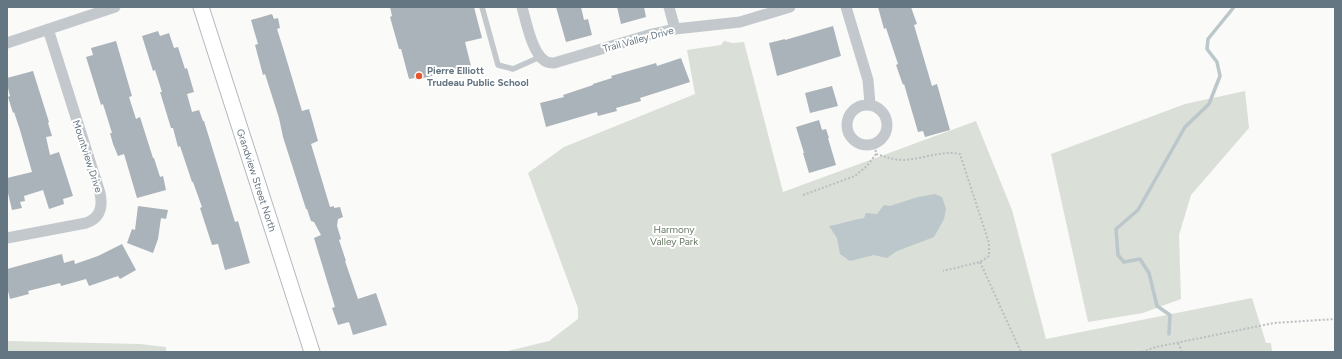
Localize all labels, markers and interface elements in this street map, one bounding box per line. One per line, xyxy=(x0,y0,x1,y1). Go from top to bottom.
street label: Trail Valley Drive xyxy=(601,24,675,55)
place label: Pierre Elliott Trudeau Public School xyxy=(427,64,529,89)
marker: Pierre Elliott Trudeau Public School xyxy=(414,71,424,81)
street label: Mountview Drive xyxy=(70,118,106,195)
street label: Grandview Street North xyxy=(234,127,279,234)
park label: Harmony Valley Park xyxy=(650,223,698,248)

